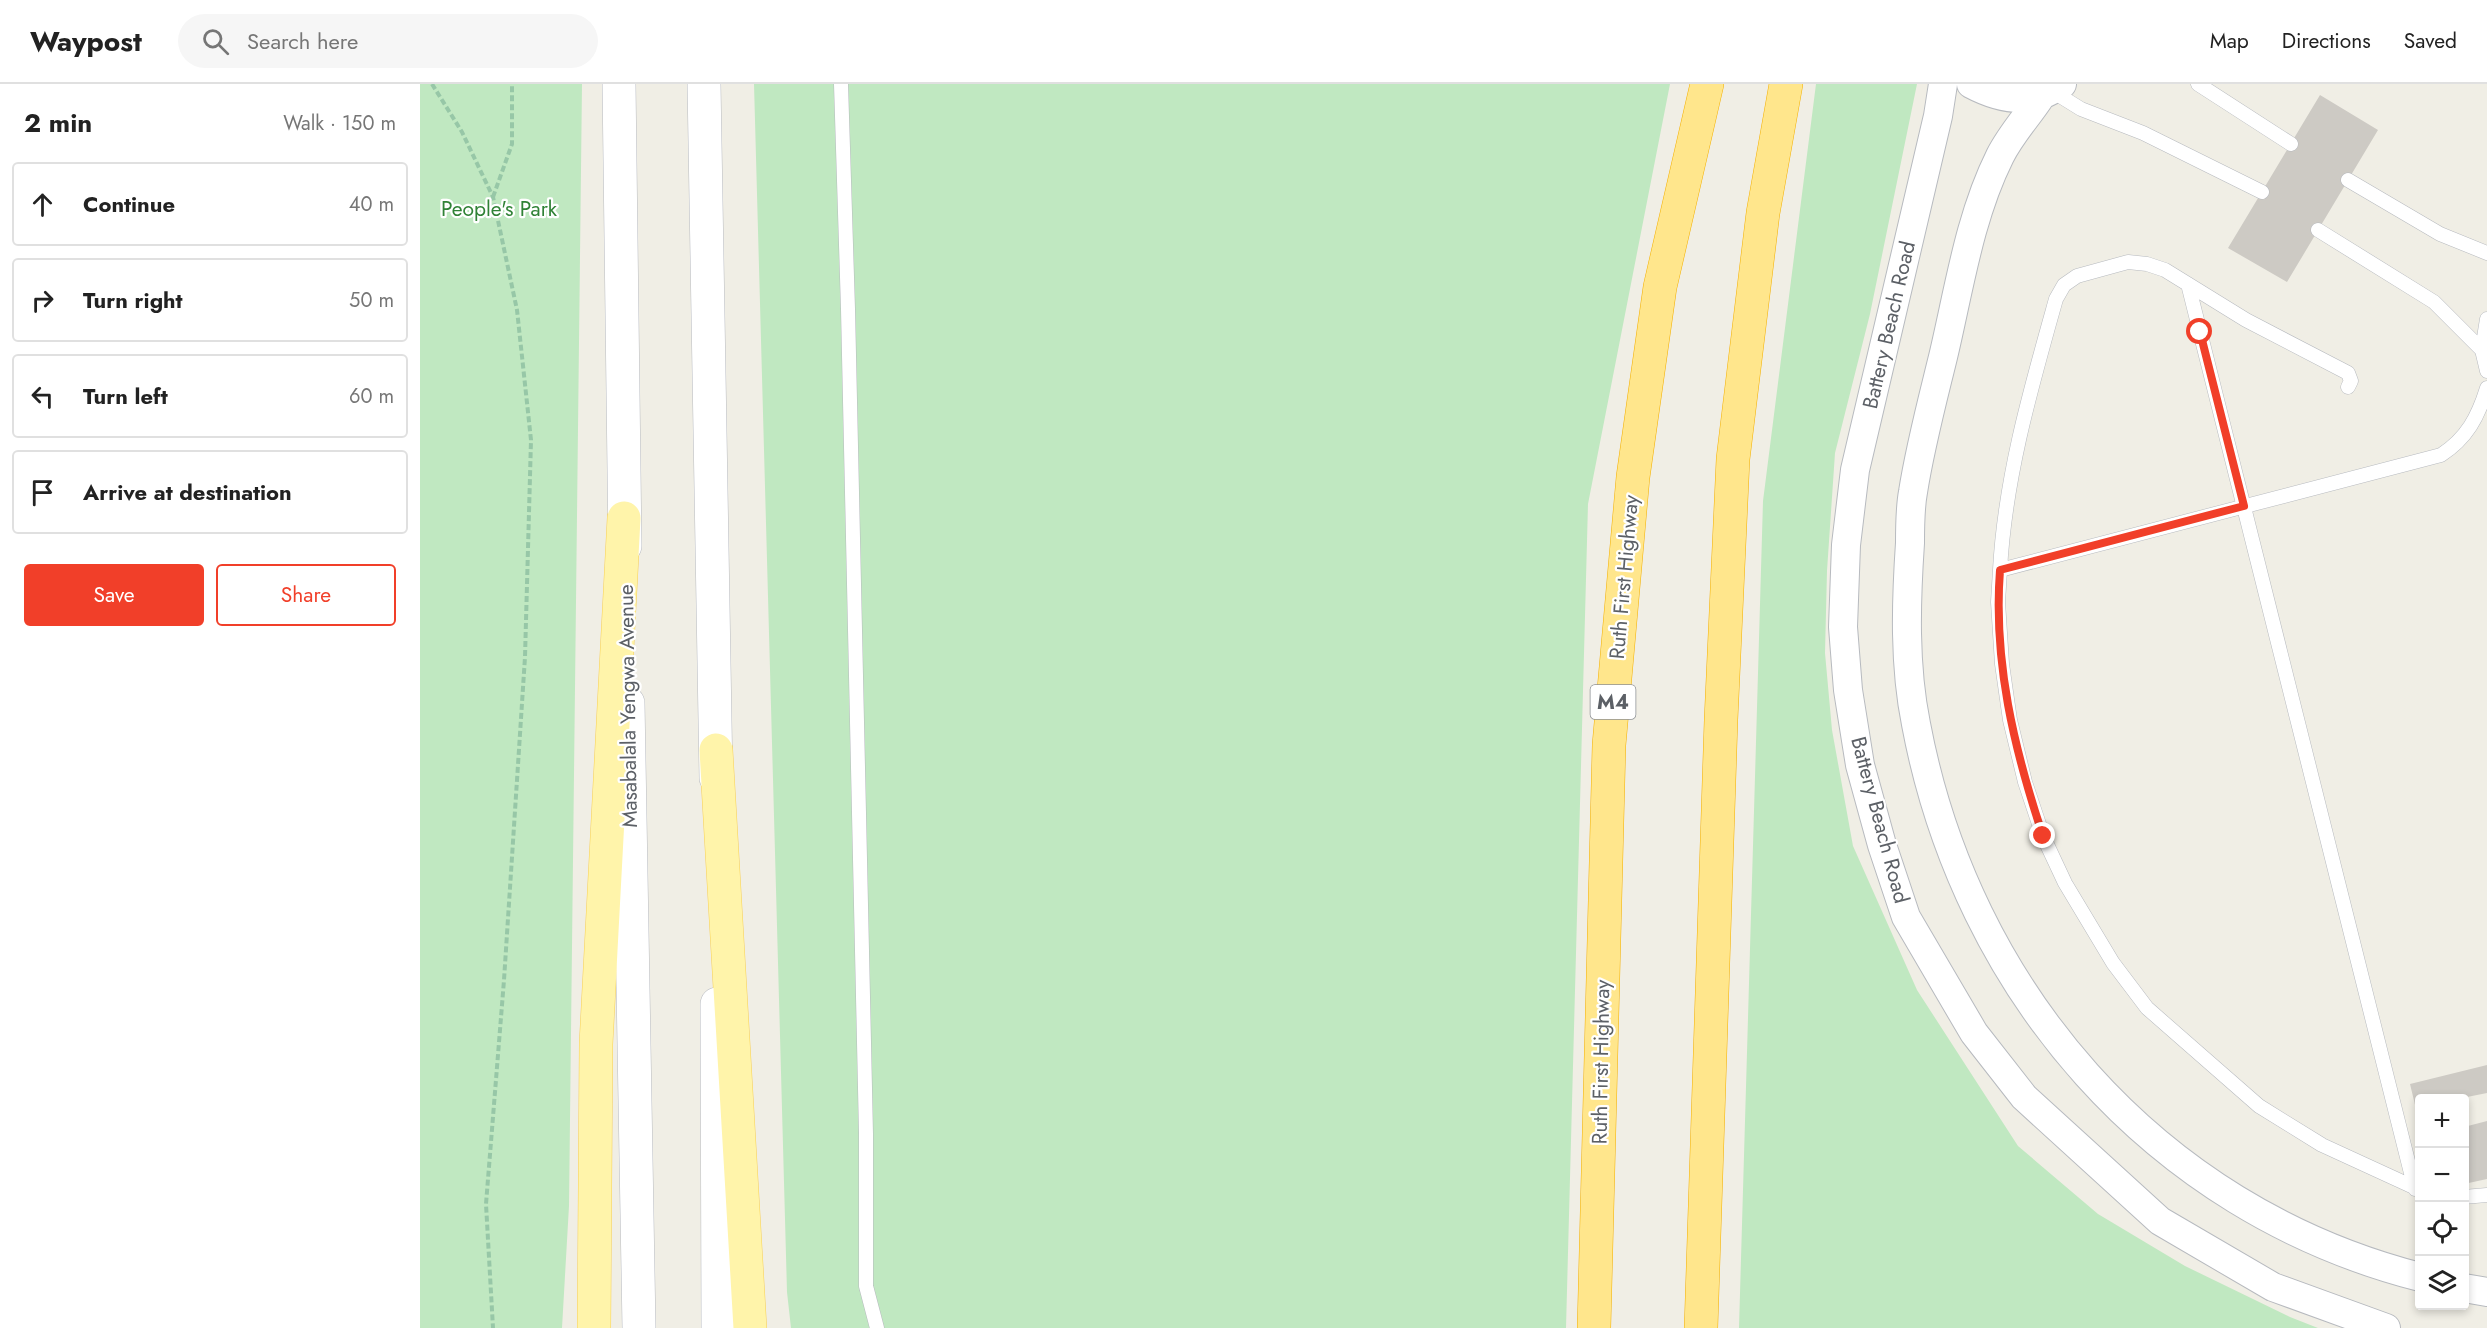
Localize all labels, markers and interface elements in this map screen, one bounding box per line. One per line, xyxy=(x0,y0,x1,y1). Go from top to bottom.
search box xyxy=(178,14,598,68)
text: Waypost xyxy=(30,21,142,62)
icon: search xyxy=(199,25,232,58)
text: Search here xyxy=(247,25,358,57)
text: Map xyxy=(2210,26,2249,56)
text: Directions xyxy=(2282,26,2371,56)
text: Saved xyxy=(2404,26,2457,56)
text: 2 min xyxy=(24,104,92,142)
text: Walk · 150 m xyxy=(283,109,396,138)
icon: ahead xyxy=(26,188,59,221)
text: Continue xyxy=(83,188,175,220)
text: 40 m xyxy=(349,190,394,219)
park label: People's Park xyxy=(441,194,558,224)
street label: Battery Beach Road xyxy=(1855,238,1923,412)
icon: right xyxy=(26,284,59,317)
text: Turn right xyxy=(83,284,183,316)
text: 50 m xyxy=(349,286,394,315)
route start xyxy=(2186,318,2212,344)
icon: left xyxy=(26,380,59,413)
text: Turn left xyxy=(83,380,168,412)
text: 60 m xyxy=(349,382,394,411)
icon: arrive xyxy=(26,476,59,509)
text: Arrive at destination xyxy=(83,476,292,508)
street label: Ruth First Highway xyxy=(1602,493,1646,660)
button: Save xyxy=(24,564,204,626)
button: Share xyxy=(216,564,396,626)
street label: Masabalala Yengwa Avenue xyxy=(611,584,645,828)
road number: M4 xyxy=(1590,685,1636,719)
street label: Battery Beach Road xyxy=(1843,733,1917,907)
route end xyxy=(2029,822,2055,848)
street label: Ruth First Highway xyxy=(1585,978,1617,1145)
map controls xyxy=(2415,1094,2469,1310)
button: + xyxy=(2415,1094,2469,1148)
button: − xyxy=(2415,1148,2469,1202)
button: locate xyxy=(2415,1202,2469,1256)
button: layers xyxy=(2415,1256,2469,1310)

